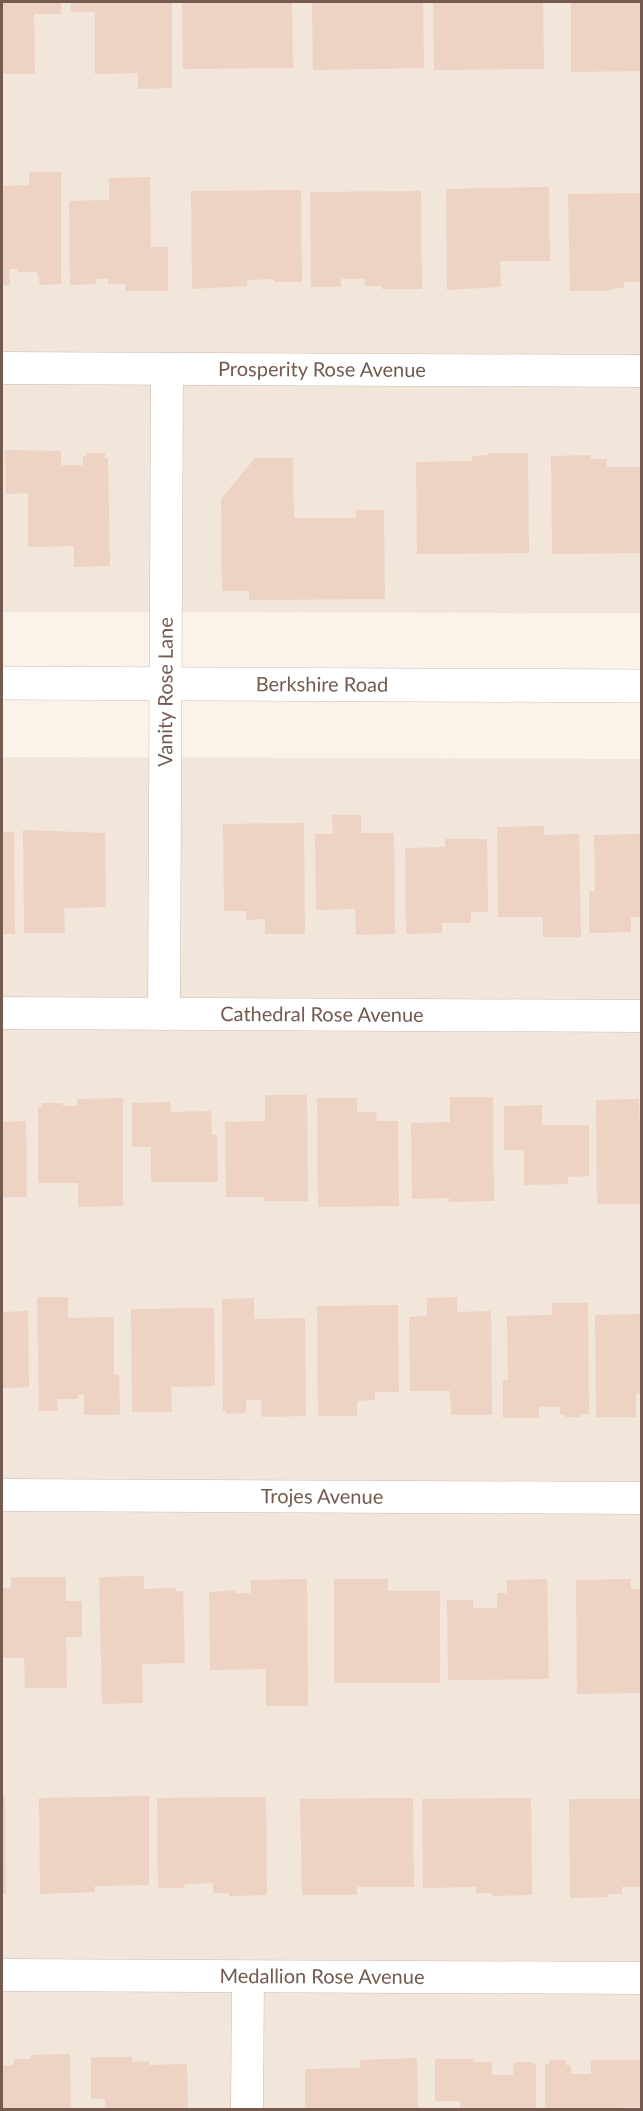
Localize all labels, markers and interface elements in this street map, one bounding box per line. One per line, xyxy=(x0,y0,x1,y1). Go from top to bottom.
street label: Prosperity Rose Avenue xyxy=(218,356,426,381)
street label: Vanity Rose Lane xyxy=(152,617,177,767)
street label: Berkshire Road xyxy=(256,671,388,696)
street label: Cathedral Rose Avenue xyxy=(220,1001,424,1026)
street label: Trojes Avenue xyxy=(261,1483,383,1508)
street label: Medallion Rose Avenue xyxy=(219,1963,425,1988)

